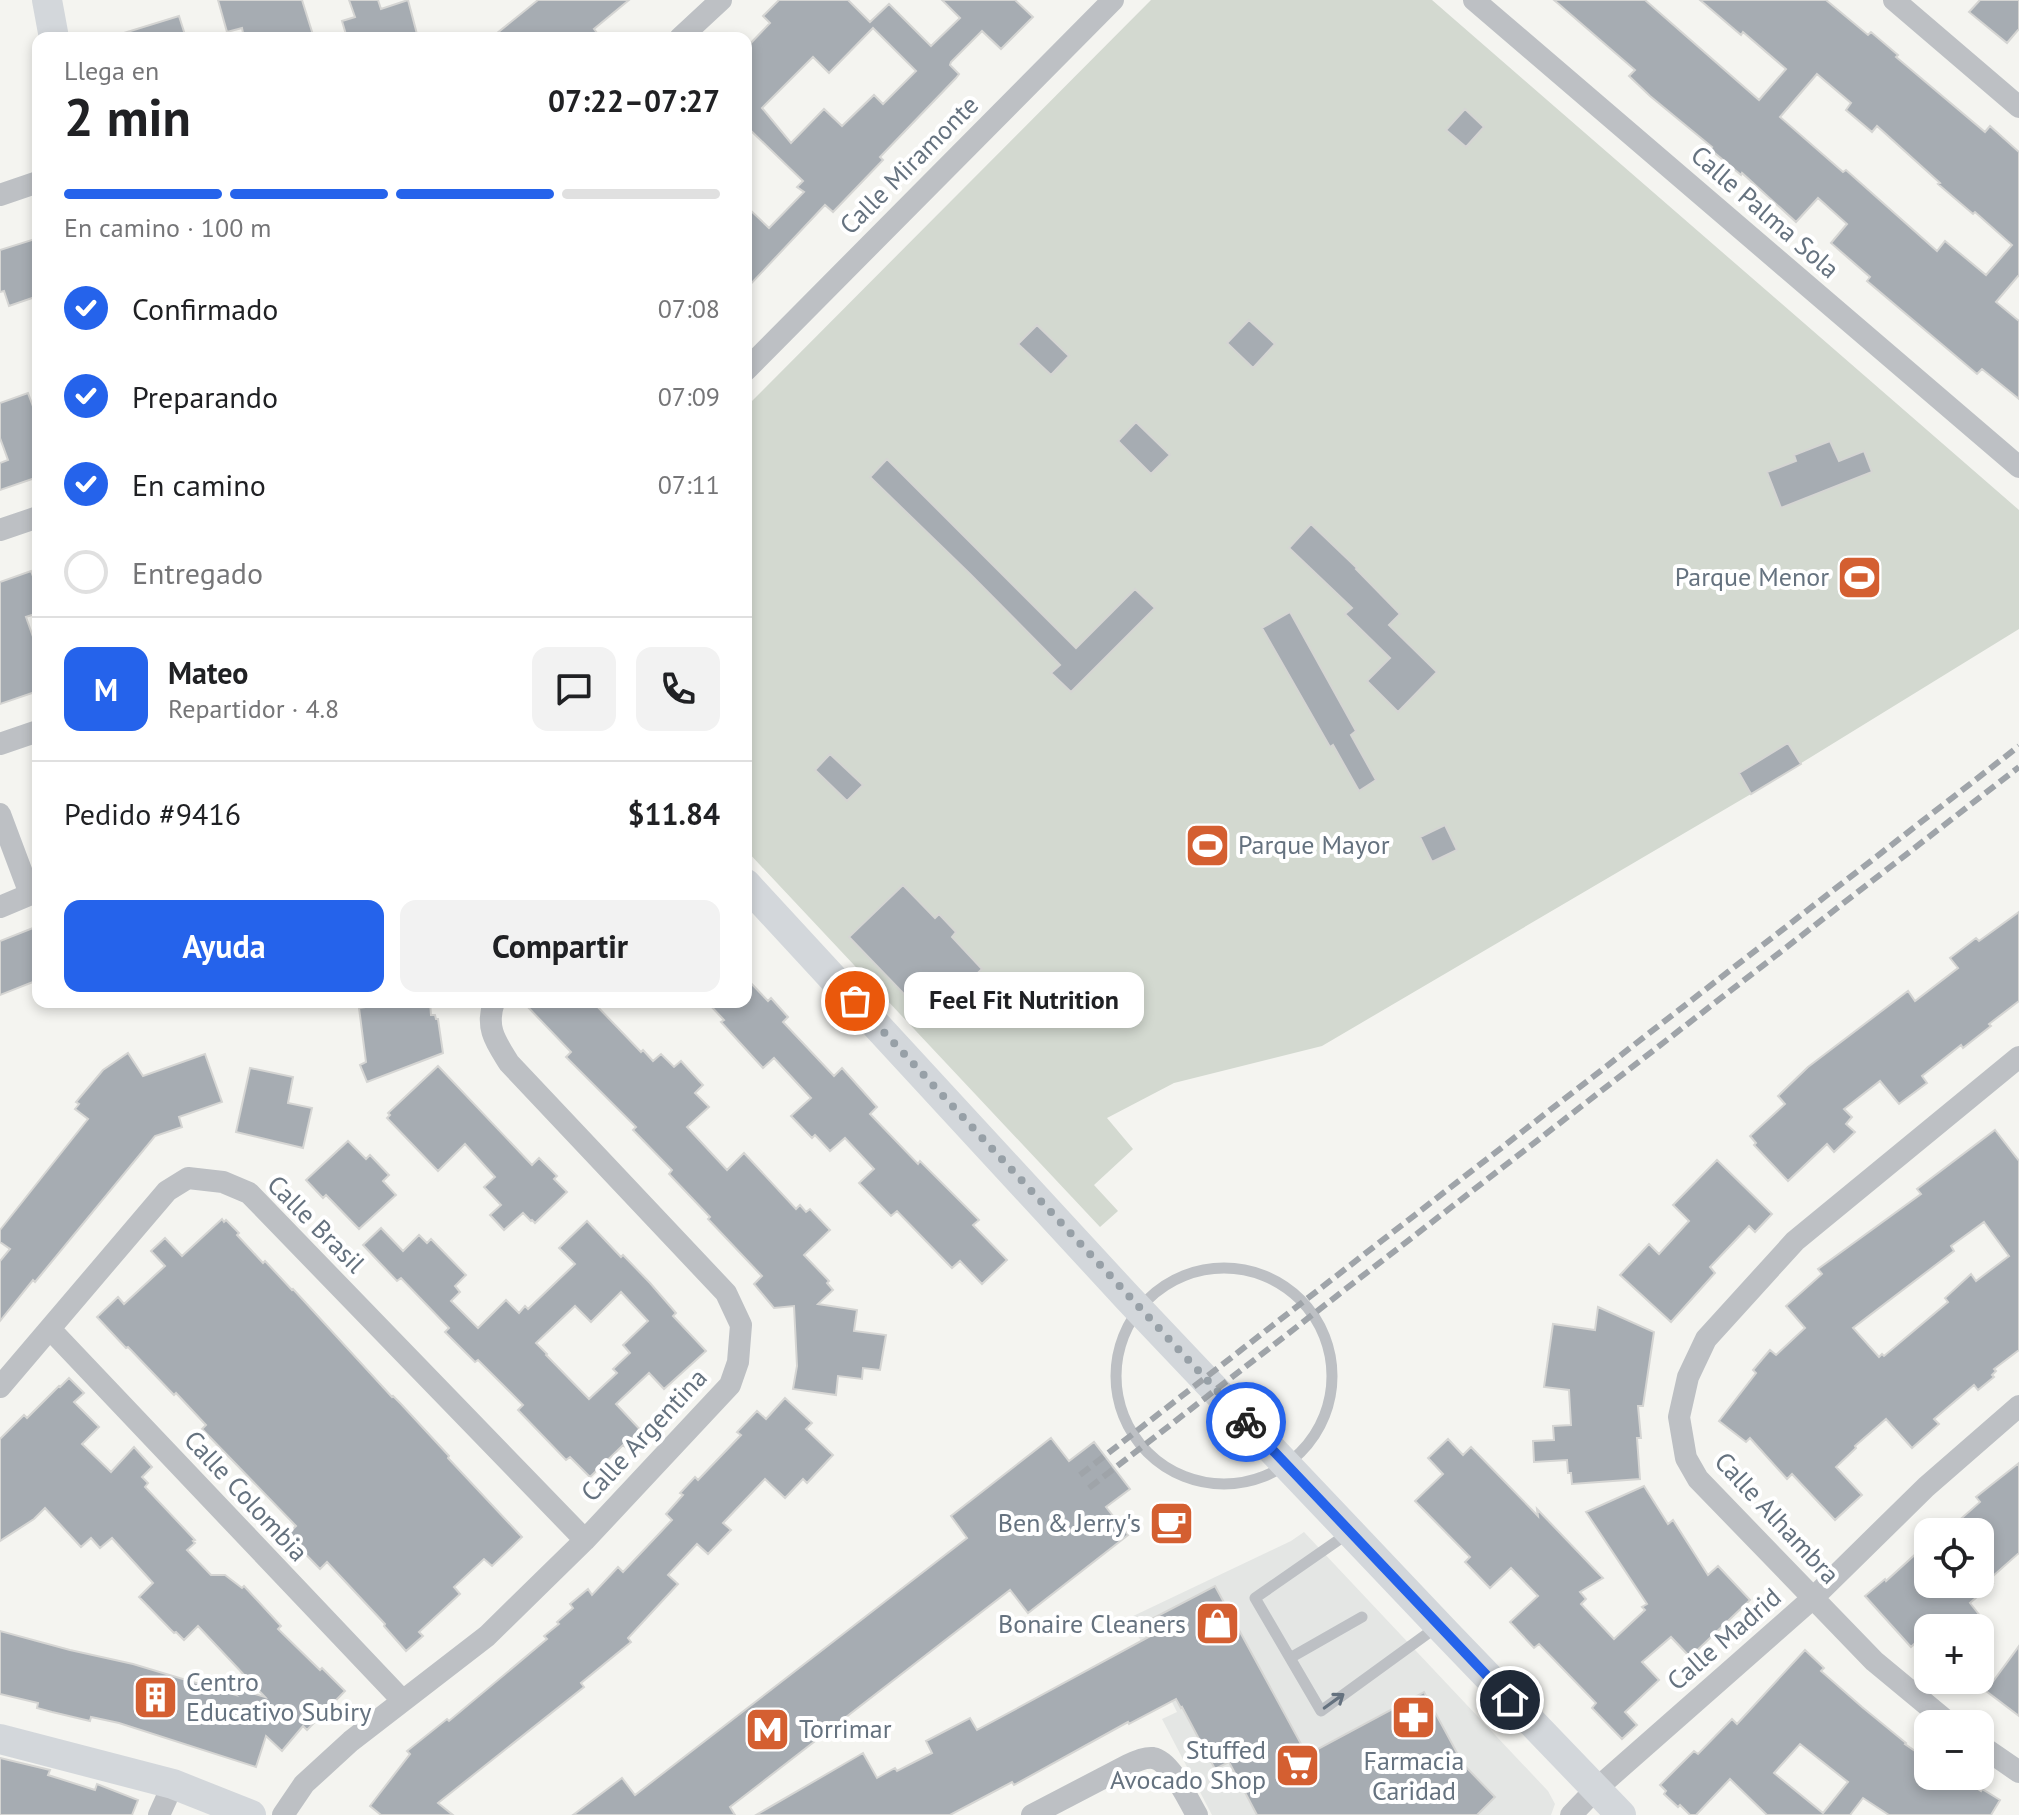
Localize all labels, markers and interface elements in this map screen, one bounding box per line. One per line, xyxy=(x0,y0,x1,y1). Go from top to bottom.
text: Llega en xyxy=(64,54,159,87)
text: 07:22–07:27 xyxy=(548,81,720,120)
text: 2 min xyxy=(64,83,191,150)
street label: Calle Miramonte xyxy=(832,88,985,241)
street label: Calle Palma Sola xyxy=(1684,138,1846,285)
text: En camino · 100 m xyxy=(64,211,271,244)
icon: check xyxy=(64,286,108,330)
text: Confirmado xyxy=(132,289,278,328)
text: 07:08 xyxy=(658,292,720,325)
icon: check xyxy=(64,374,108,418)
text: Preparando xyxy=(132,377,278,416)
text: 07:09 xyxy=(658,380,720,413)
icon: check xyxy=(64,462,108,506)
text: En camino xyxy=(132,465,266,504)
text: 07:11 xyxy=(658,468,720,501)
text: Entregado xyxy=(132,553,263,592)
sports icon: Parque Menor xyxy=(1836,553,1884,601)
place label: Parque Menor xyxy=(1675,560,1829,593)
button: chat xyxy=(532,647,616,731)
button: phone xyxy=(636,647,720,731)
text: Mateo xyxy=(168,653,248,692)
text: M xyxy=(94,670,118,709)
text: Repartidor · 4.8 xyxy=(168,692,339,725)
text: Pedido #9416 xyxy=(64,794,241,833)
text: $11.84 xyxy=(628,794,720,833)
sports icon: Parque Mayor xyxy=(1183,821,1231,869)
place label: Parque Mayor xyxy=(1238,828,1390,861)
button: Ayuda xyxy=(64,900,384,992)
button: Compartir xyxy=(400,900,720,992)
pin xyxy=(821,967,889,1035)
callout: Feel Fit Nutrition xyxy=(903,973,1143,1029)
icon: bag xyxy=(833,979,877,1023)
text: Feel Fit Nutrition xyxy=(929,983,1119,1016)
street label: Calle Brasil xyxy=(260,1168,373,1280)
street label: Calle Argentina xyxy=(574,1361,714,1508)
courier xyxy=(1206,1382,1286,1462)
icon: bike xyxy=(1224,1400,1268,1444)
street label: Calle Colombia xyxy=(177,1423,315,1568)
street label: Calle Alhambra xyxy=(1708,1445,1847,1591)
cafe icon: Ben & Jerry's xyxy=(1148,1499,1196,1547)
place label: Ben & Jerry's xyxy=(998,1506,1141,1539)
map controls xyxy=(1914,1518,1994,1790)
button: locate xyxy=(1914,1518,1994,1598)
street label: Calle Madrid xyxy=(1660,1580,1787,1697)
shop icon: Bonaire Cleaners xyxy=(1193,1600,1241,1648)
place label: Bonaire Cleaners xyxy=(998,1607,1186,1640)
button: + xyxy=(1914,1614,1994,1694)
place label: Centro Educativo Subiry xyxy=(186,1665,371,1728)
pin xyxy=(1476,1666,1544,1734)
building icon: Centro Educativo Subiry xyxy=(131,1673,179,1721)
icon: home xyxy=(1488,1678,1532,1722)
one-way arrow xyxy=(1323,1693,1345,1709)
pharmacy icon: Farmacia Caridad xyxy=(1390,1694,1438,1742)
metro station icon: Torrimar xyxy=(744,1705,792,1753)
button: − xyxy=(1914,1710,1994,1790)
place label: Torrimar xyxy=(799,1712,892,1745)
place label: Stuffed Avocado Shop xyxy=(1110,1733,1266,1796)
supermarket icon: Stuffed Avocado Shop xyxy=(1273,1741,1321,1789)
place label: Farmacia Caridad xyxy=(1364,1744,1464,1807)

